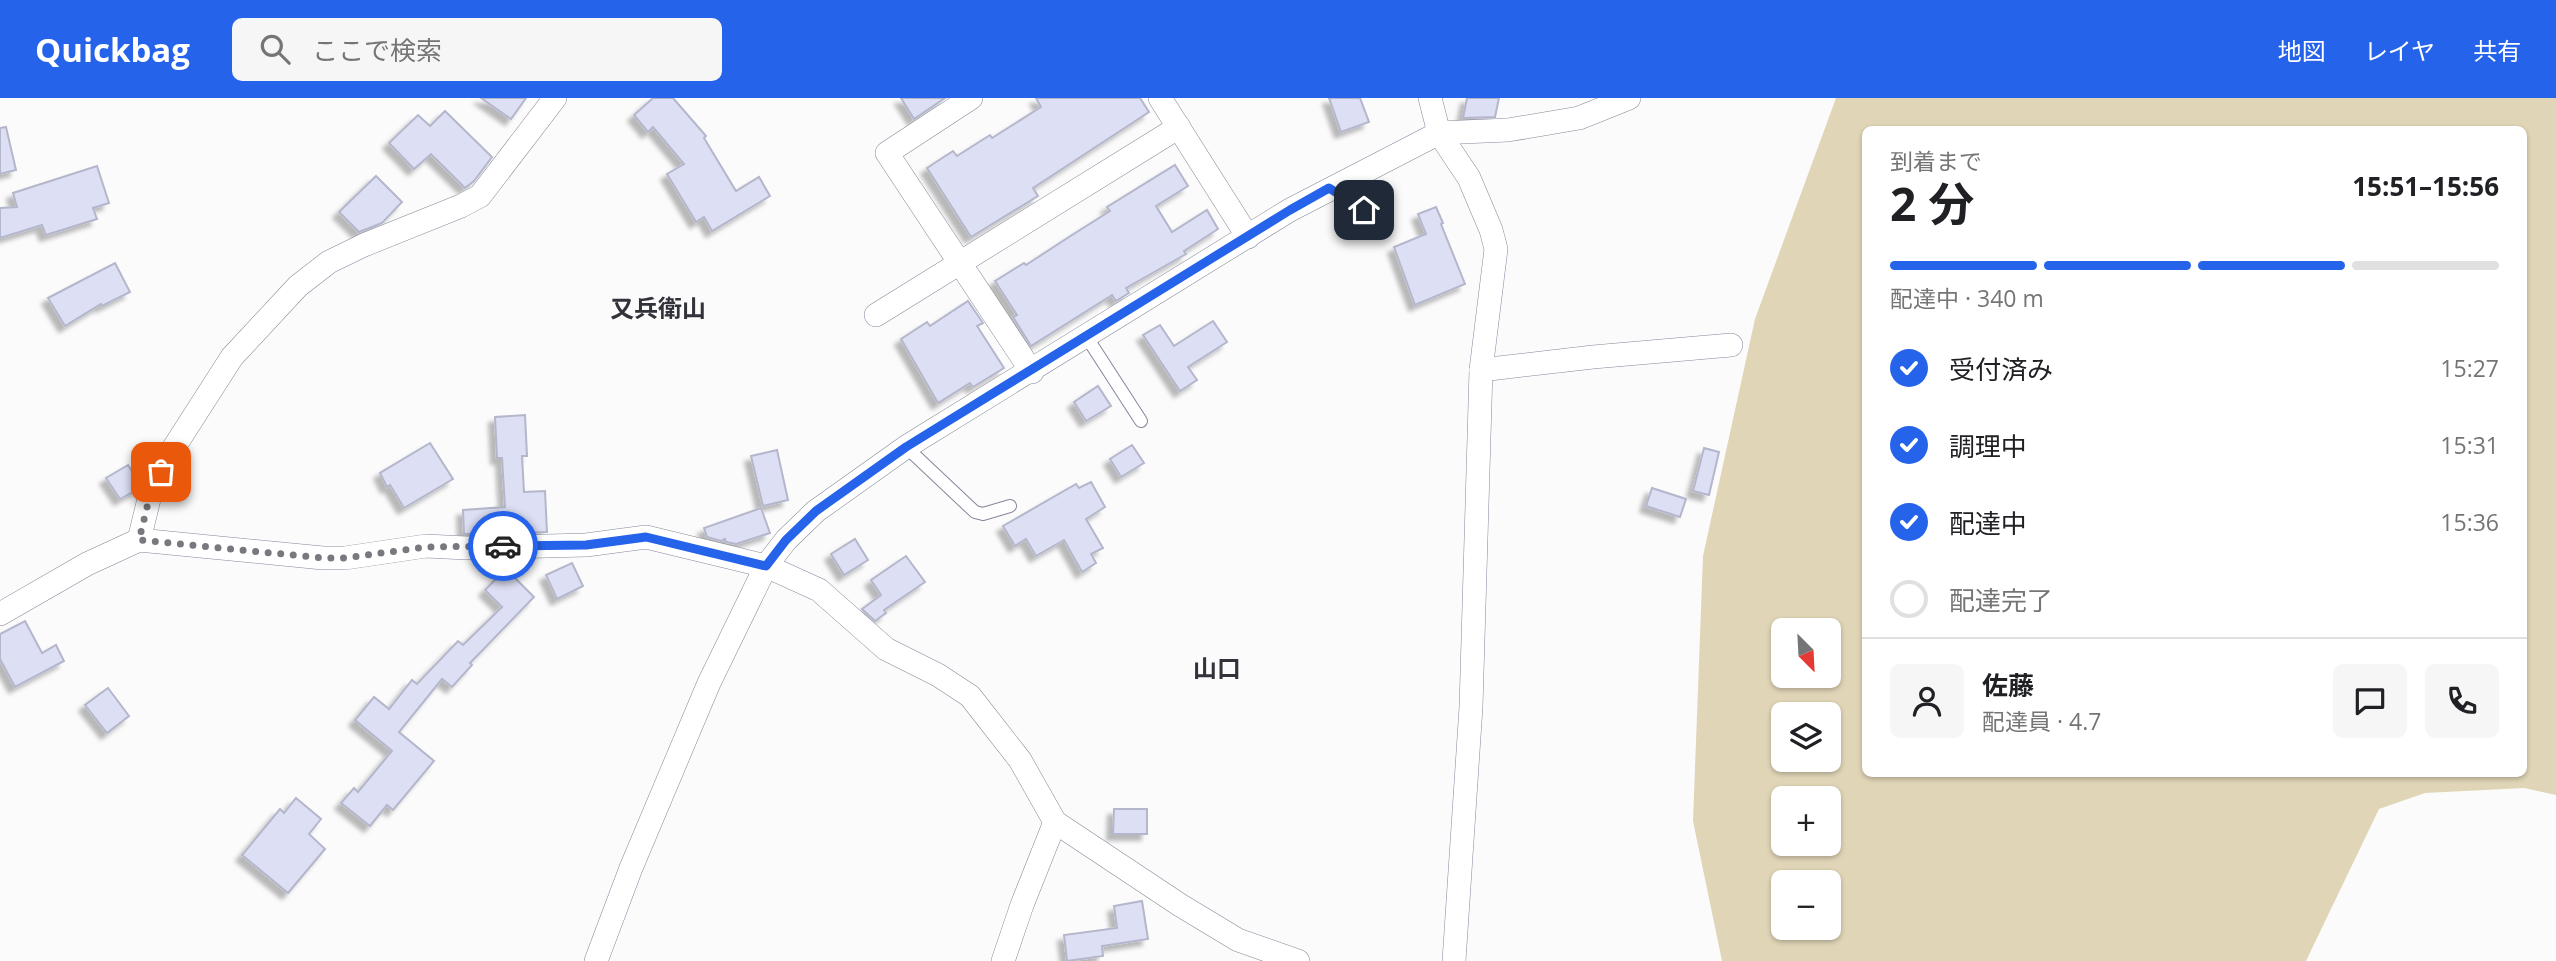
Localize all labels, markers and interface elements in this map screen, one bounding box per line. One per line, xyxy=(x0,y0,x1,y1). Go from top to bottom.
search box xyxy=(232,18,722,81)
text: Quickbag xyxy=(35,27,190,72)
icon: search xyxy=(256,30,294,68)
text: ここで検索 xyxy=(312,32,442,68)
text: 地図 xyxy=(2278,34,2326,67)
text: レイヤ xyxy=(2364,34,2435,67)
text: 共有 xyxy=(2473,34,2521,67)
text: 到着まで xyxy=(1890,145,1982,177)
text: 15:51–15:56 xyxy=(2352,168,2499,204)
text: 2 分 xyxy=(1890,172,1974,234)
pin xyxy=(1334,180,1394,240)
icon: home xyxy=(1345,191,1383,229)
text: 配達中 · 340 m xyxy=(1890,282,2044,314)
district label: 又兵衛山 xyxy=(610,291,706,324)
icon: check xyxy=(1890,349,1928,387)
text: 受付済み xyxy=(1949,351,2053,387)
text: 15:27 xyxy=(2440,352,2499,384)
icon: check xyxy=(1890,426,1928,464)
text: 調理中 xyxy=(1949,428,2027,464)
text: 15:31 xyxy=(2440,429,2499,461)
pin xyxy=(131,442,191,502)
icon: bag xyxy=(142,453,180,491)
icon: check xyxy=(1890,503,1928,541)
text: 配達中 xyxy=(1949,505,2027,541)
text: 15:36 xyxy=(2440,506,2499,538)
courier xyxy=(468,511,538,581)
icon: car xyxy=(484,527,522,565)
text: 配達完了 xyxy=(1949,582,2053,618)
north arrow xyxy=(1771,618,1841,688)
map controls xyxy=(1771,618,1841,940)
district label: 山口 xyxy=(1193,651,1241,684)
button: person xyxy=(1890,664,1964,738)
button: chat xyxy=(2333,664,2407,738)
button: phone xyxy=(2425,664,2499,738)
text: 佐藤 xyxy=(1982,667,2034,703)
button: layers xyxy=(1771,702,1841,772)
text: 配達員 · 4.7 xyxy=(1982,705,2101,737)
button: + xyxy=(1771,786,1841,856)
button: − xyxy=(1771,870,1841,940)

